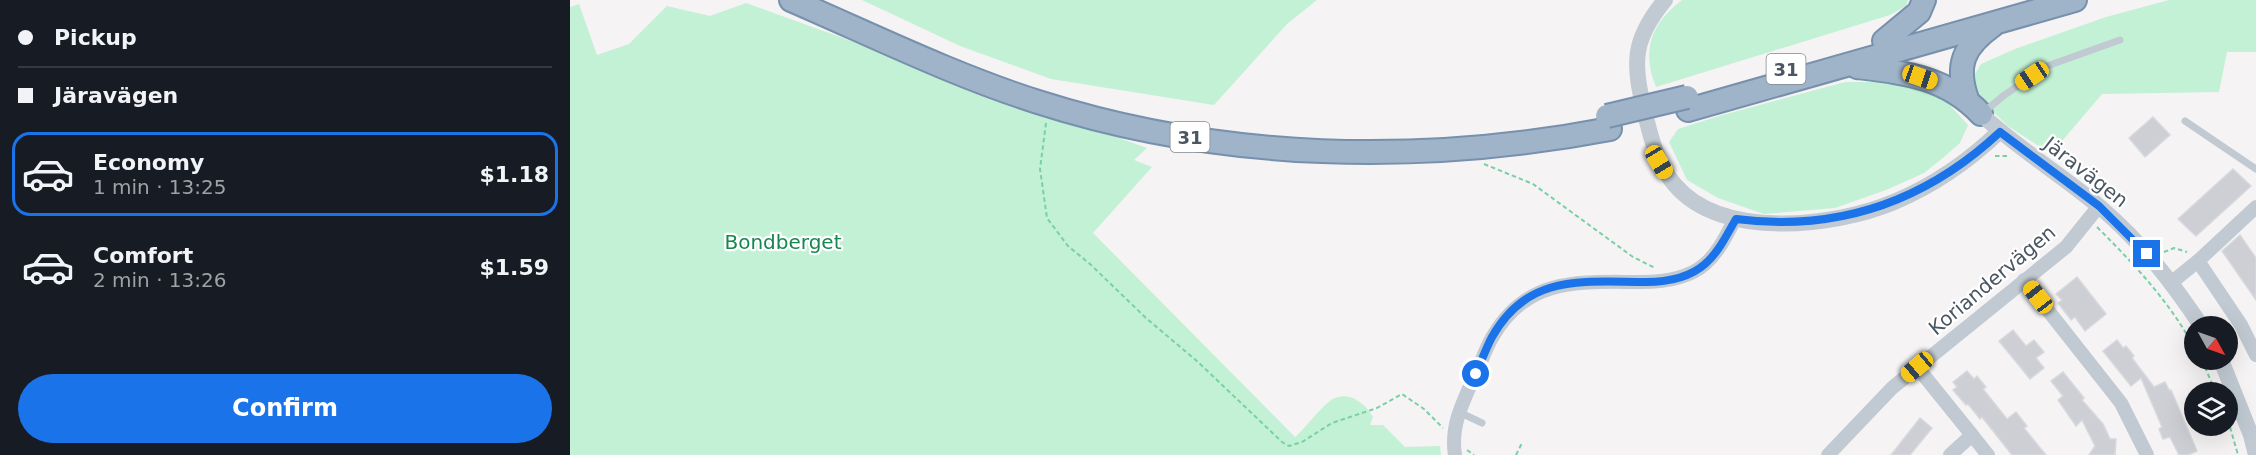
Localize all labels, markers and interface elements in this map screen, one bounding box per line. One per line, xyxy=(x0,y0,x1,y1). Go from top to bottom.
text: Pickup xyxy=(54,25,137,50)
road number: 31 xyxy=(1766,54,1806,84)
car xyxy=(2012,58,2052,94)
car xyxy=(1900,63,1940,91)
text: Järavägen xyxy=(54,83,178,108)
road number: 31 xyxy=(1170,122,1210,152)
street label: Järavägen xyxy=(2037,130,2133,212)
car xyxy=(1642,142,1676,182)
icon: car xyxy=(21,147,75,201)
text: Economy xyxy=(93,150,204,175)
text: $1.18 xyxy=(479,162,549,187)
text: 1 min · 13:25 xyxy=(93,175,227,199)
street label: Koriandervägen xyxy=(1924,220,2060,340)
park label: Bondberget xyxy=(724,230,842,254)
icon: car xyxy=(21,240,75,294)
route end xyxy=(2133,240,2160,267)
text: Comfort xyxy=(93,243,193,268)
text: $1.59 xyxy=(479,255,549,280)
text: 2 min · 13:26 xyxy=(93,268,227,292)
car xyxy=(2020,277,2056,317)
north arrow xyxy=(2184,316,2238,370)
map controls xyxy=(2184,316,2238,436)
car xyxy=(1897,349,1937,385)
route start xyxy=(1462,360,1489,387)
button: Confirm xyxy=(18,374,552,443)
button: layers xyxy=(2184,382,2238,436)

